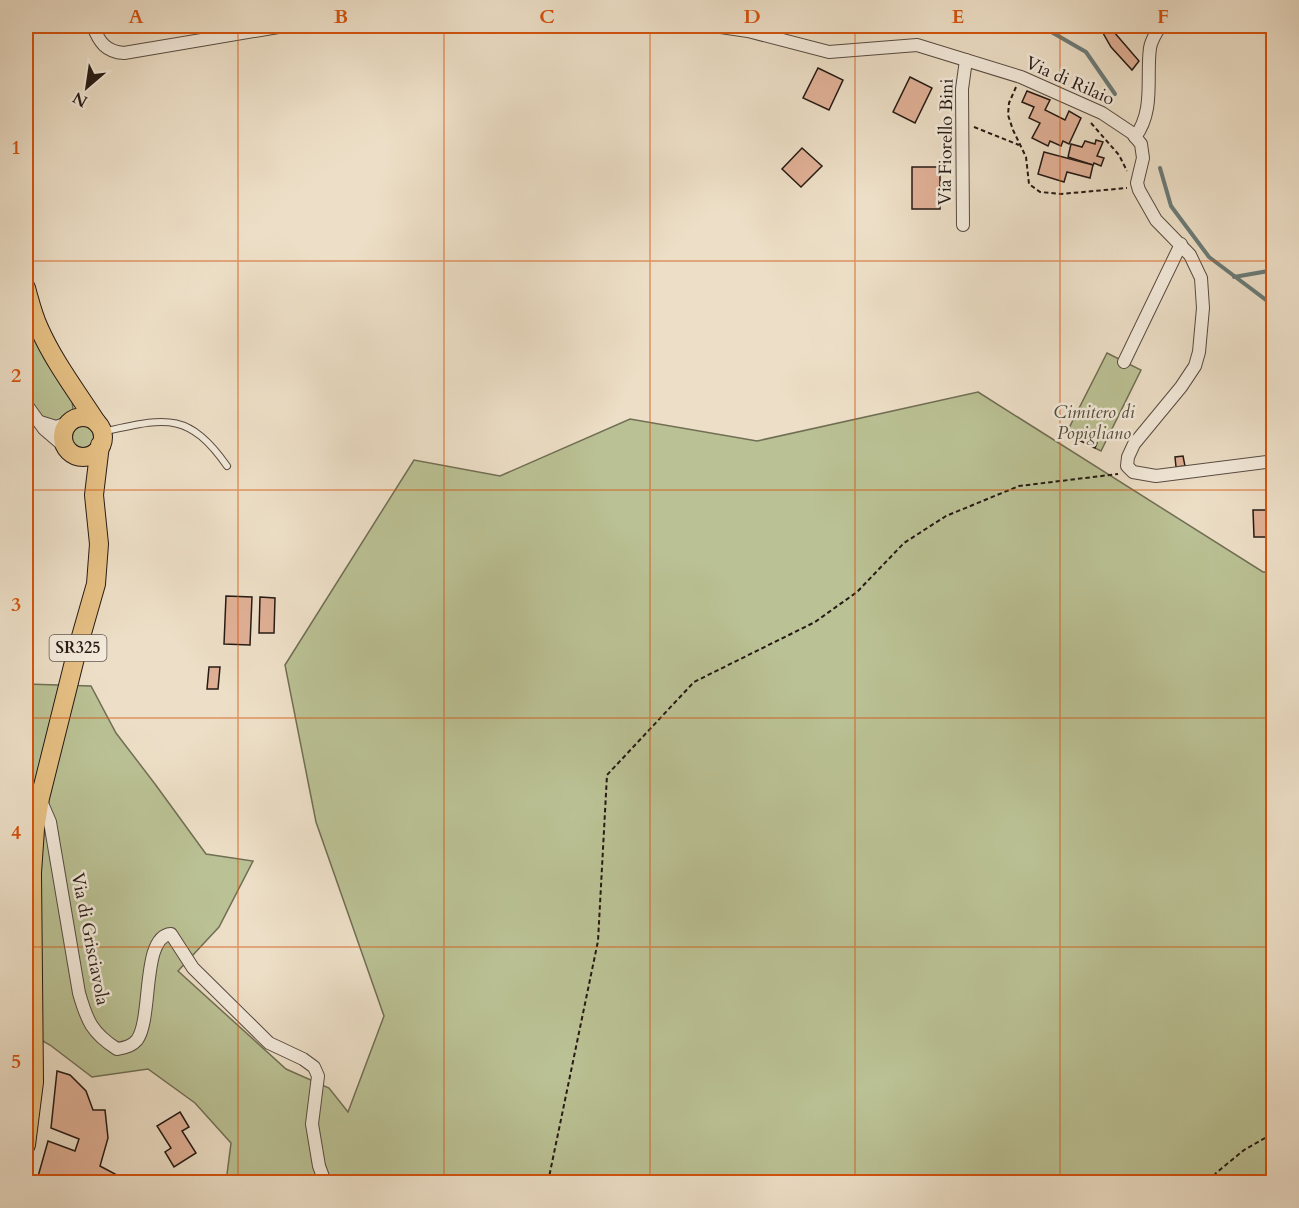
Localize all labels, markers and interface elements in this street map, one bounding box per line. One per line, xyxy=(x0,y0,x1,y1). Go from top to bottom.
text: A xyxy=(128,3,144,30)
text: B xyxy=(334,3,348,30)
text: C xyxy=(539,3,555,30)
text: D xyxy=(743,3,761,30)
text: E xyxy=(952,3,964,30)
text: F xyxy=(1157,3,1169,30)
street label: Via di Rilaio xyxy=(1021,50,1119,112)
north arrow xyxy=(57,57,117,117)
street label: Via Fiorello Bini xyxy=(932,78,960,206)
text: N xyxy=(69,86,92,112)
text: 1 xyxy=(11,134,21,161)
text: 2 xyxy=(11,362,21,389)
park label: Cimitero di Popigliano xyxy=(1053,400,1136,446)
text: 3 xyxy=(11,591,21,618)
road number: SR325 xyxy=(50,635,106,661)
text: 4 xyxy=(11,819,21,846)
street label: Via di Grisciavola xyxy=(65,871,115,1008)
text: 5 xyxy=(11,1048,21,1075)

